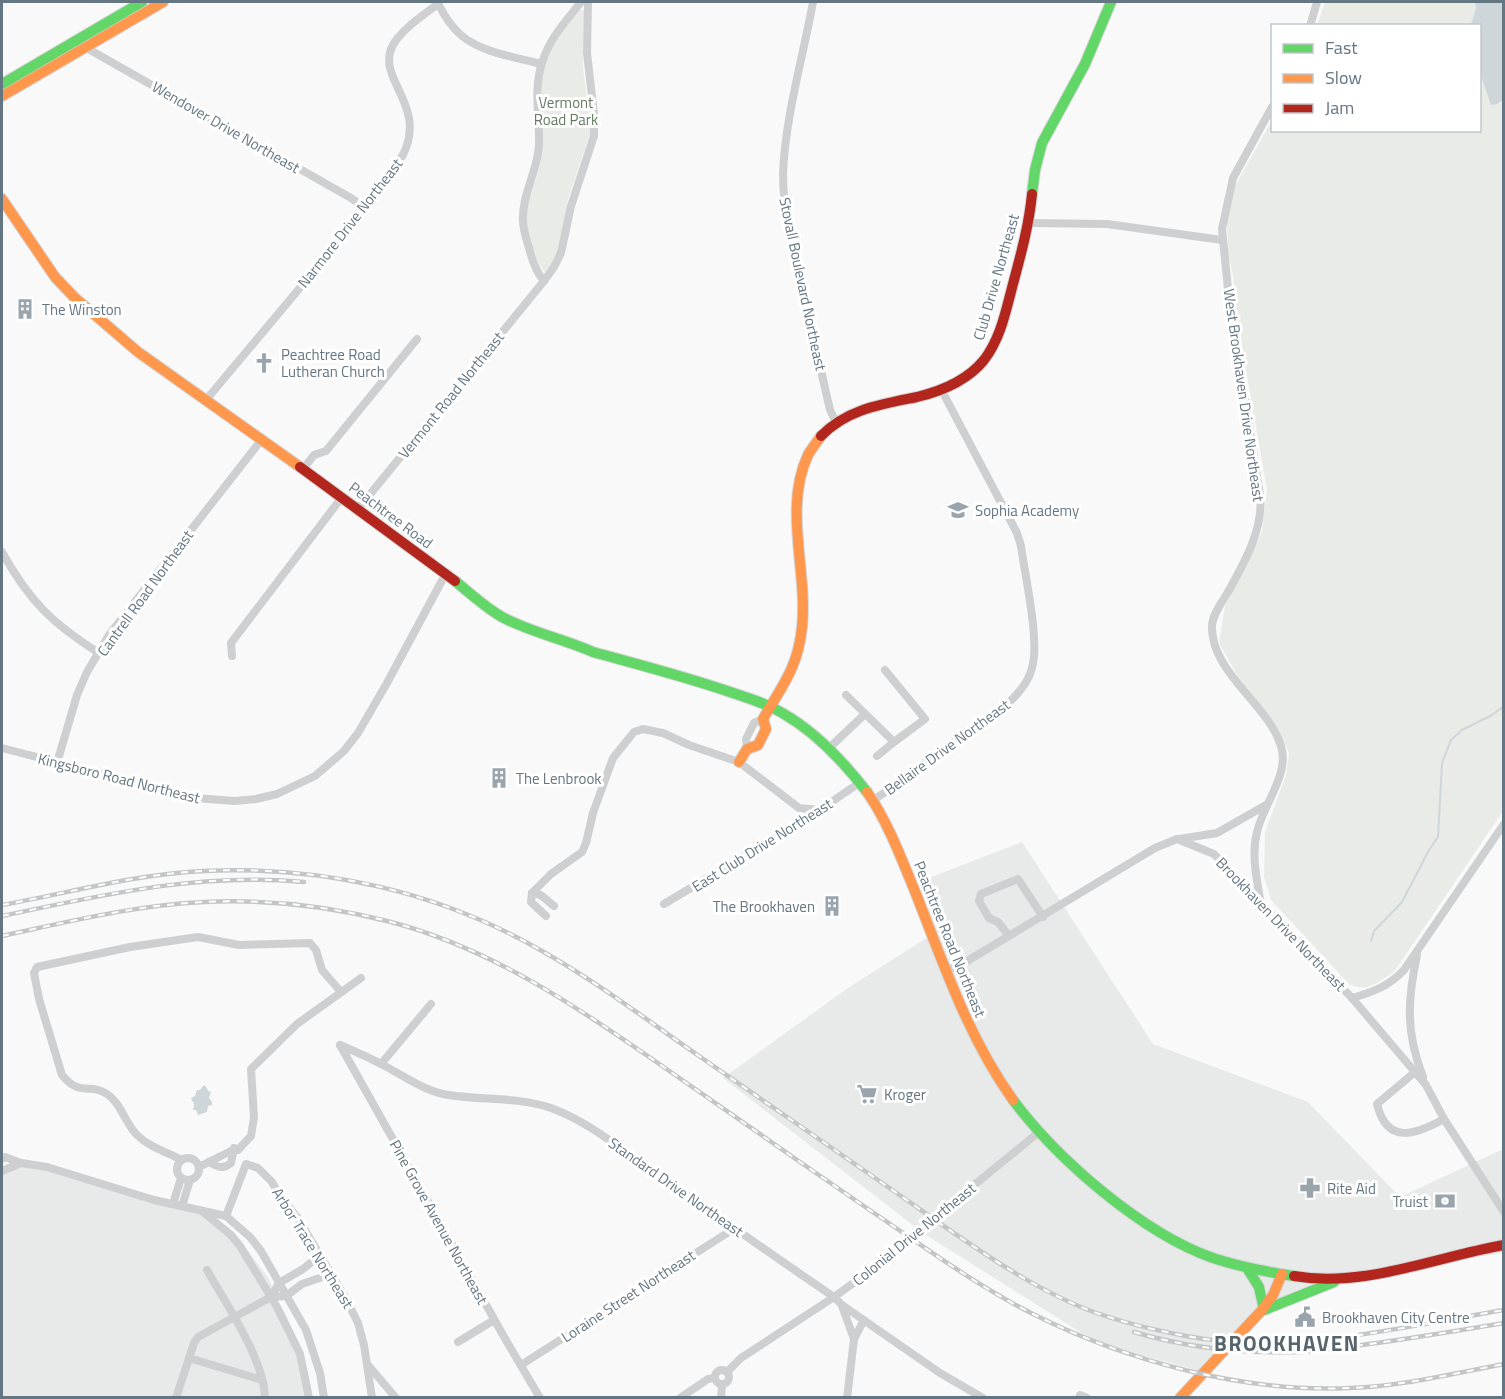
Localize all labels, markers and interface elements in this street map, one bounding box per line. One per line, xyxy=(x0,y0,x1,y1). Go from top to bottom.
legend xyxy=(1271,24,1481,132)
text: Fast xyxy=(1325,34,1358,61)
text: Slow xyxy=(1325,64,1362,91)
street label: Wendover Drive Northeast xyxy=(148,75,305,179)
park label: Vermont Road Park xyxy=(534,91,598,131)
text: Jam xyxy=(1325,94,1354,121)
street label: Narmore Drive Northeast xyxy=(292,153,409,293)
street label: Stovall Boulevard Northeast xyxy=(773,195,833,373)
street label: Club Drive Northeast xyxy=(967,210,1025,343)
street label: West Brookhaven Drive Northeast xyxy=(1218,287,1270,504)
building icon: The Winston xyxy=(13,297,37,321)
place label: The Winston xyxy=(42,298,122,321)
street label: Vermont Road Northeast xyxy=(392,326,510,463)
place label: Peachtree Road Lutheran Church xyxy=(281,343,385,383)
church icon: Peachtree Road Lutheran Church xyxy=(252,351,276,375)
street label: Peachtree Road xyxy=(344,476,438,554)
school or university icon: Sophia Academy xyxy=(946,498,970,522)
place label: Sophia Academy xyxy=(975,499,1079,522)
street label: Cantrell Road Northeast xyxy=(91,524,199,661)
street label: Bellaire Drive Northeast xyxy=(879,693,1015,801)
street label: Kingsboro Road Northeast xyxy=(36,747,203,809)
building icon: The Lenbrook xyxy=(487,766,511,790)
place label: The Lenbrook xyxy=(516,767,602,790)
street label: East Club Drive Northeast xyxy=(687,792,837,898)
street label: Brookhaven Drive Northeast xyxy=(1211,852,1352,997)
street label: Peachtree Road Northeast xyxy=(908,857,992,1021)
building icon: The Brookhaven xyxy=(820,894,844,918)
place label: The Brookhaven xyxy=(713,895,815,918)
supermarket icon: Kroger xyxy=(855,1082,879,1106)
place label: Kroger xyxy=(884,1083,926,1106)
street label: Standard Drive Northeast xyxy=(604,1132,749,1243)
street label: Pine Grove Avenue Northeast xyxy=(384,1135,494,1309)
pharmacy icon: Rite Aid xyxy=(1298,1176,1322,1200)
street label: Colonial Drive Northeast xyxy=(847,1177,981,1291)
place label: Rite Aid xyxy=(1327,1177,1376,1200)
street label: Arbor Trace Northeast xyxy=(266,1183,360,1314)
bank icon: Truist xyxy=(1433,1189,1457,1213)
place label: Truist xyxy=(1393,1190,1429,1213)
street label: Loraine Street Northeast xyxy=(556,1244,700,1348)
public building icon: Brookhaven City Centre xyxy=(1293,1305,1317,1329)
place label: Brookhaven City Centre xyxy=(1322,1306,1470,1329)
district label: BROOKHAVEN xyxy=(1214,1327,1360,1359)

